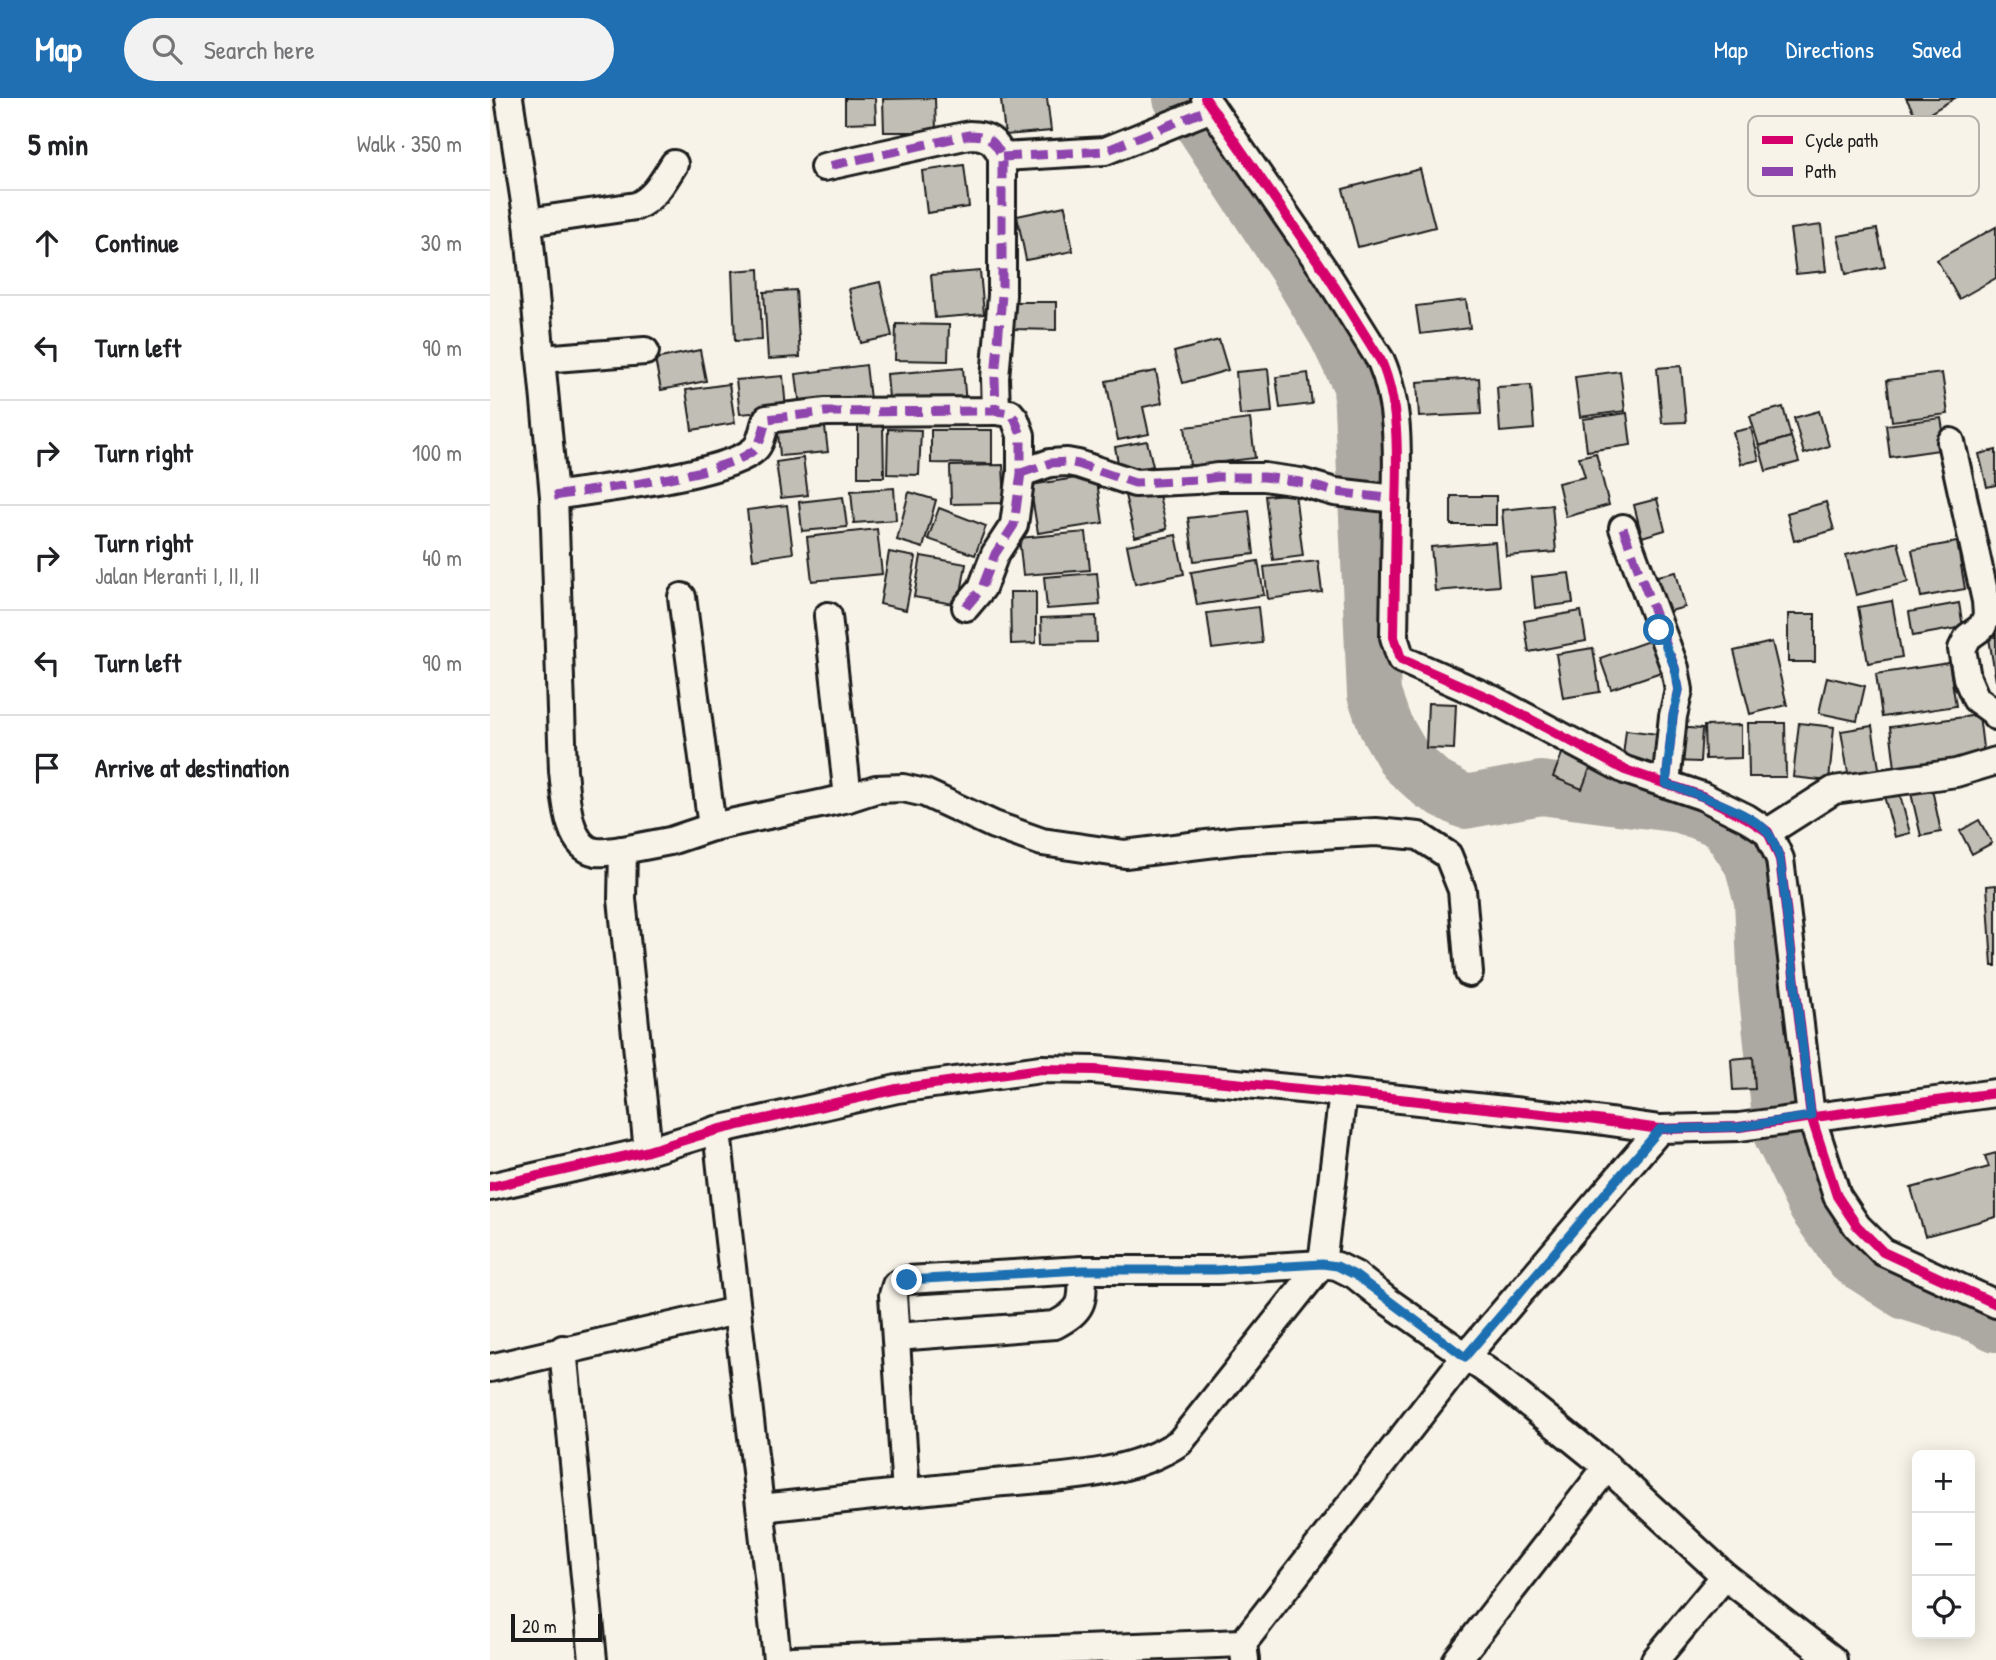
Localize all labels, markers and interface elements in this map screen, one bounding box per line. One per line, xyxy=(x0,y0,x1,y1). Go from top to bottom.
search box xyxy=(124,18,614,81)
text: Map xyxy=(35,27,82,71)
icon: search xyxy=(148,30,186,68)
text: Search here xyxy=(204,32,315,67)
text: Map xyxy=(1714,33,1748,65)
text: Directions xyxy=(1786,33,1874,65)
text: Saved xyxy=(1912,33,1961,65)
legend xyxy=(1748,116,1979,196)
text: 5 min xyxy=(28,124,88,164)
text: Cycle path xyxy=(1805,127,1878,153)
text: Walk · 350 m xyxy=(357,128,462,159)
text: Path xyxy=(1805,158,1836,184)
icon: ahead xyxy=(28,224,66,262)
text: Continue xyxy=(95,225,179,260)
text: 30 m xyxy=(420,227,462,258)
icon: left xyxy=(28,329,66,367)
text: Turn left xyxy=(95,330,181,365)
text: 90 m xyxy=(422,332,462,363)
icon: right xyxy=(28,434,66,472)
text: Turn right xyxy=(95,435,193,470)
text: 100 m xyxy=(412,437,462,468)
text: Turn right xyxy=(95,525,193,560)
icon: right xyxy=(28,539,66,577)
text: 40 m xyxy=(422,542,462,573)
text: Jalan Meranti I, II, II xyxy=(95,560,260,591)
route start xyxy=(1643,614,1674,645)
icon: left xyxy=(28,644,66,682)
text: Turn left xyxy=(95,645,181,680)
text: 90 m xyxy=(422,647,462,678)
icon: arrive xyxy=(28,749,66,787)
text: Arrive at destination xyxy=(95,750,290,785)
route end xyxy=(891,1264,922,1295)
map controls xyxy=(1912,1450,1975,1639)
button: + xyxy=(1912,1450,1975,1513)
button: − xyxy=(1912,1513,1975,1576)
button: locate xyxy=(1912,1576,1975,1639)
scale bar xyxy=(511,1611,602,1643)
text: 20 m xyxy=(522,1613,557,1639)

